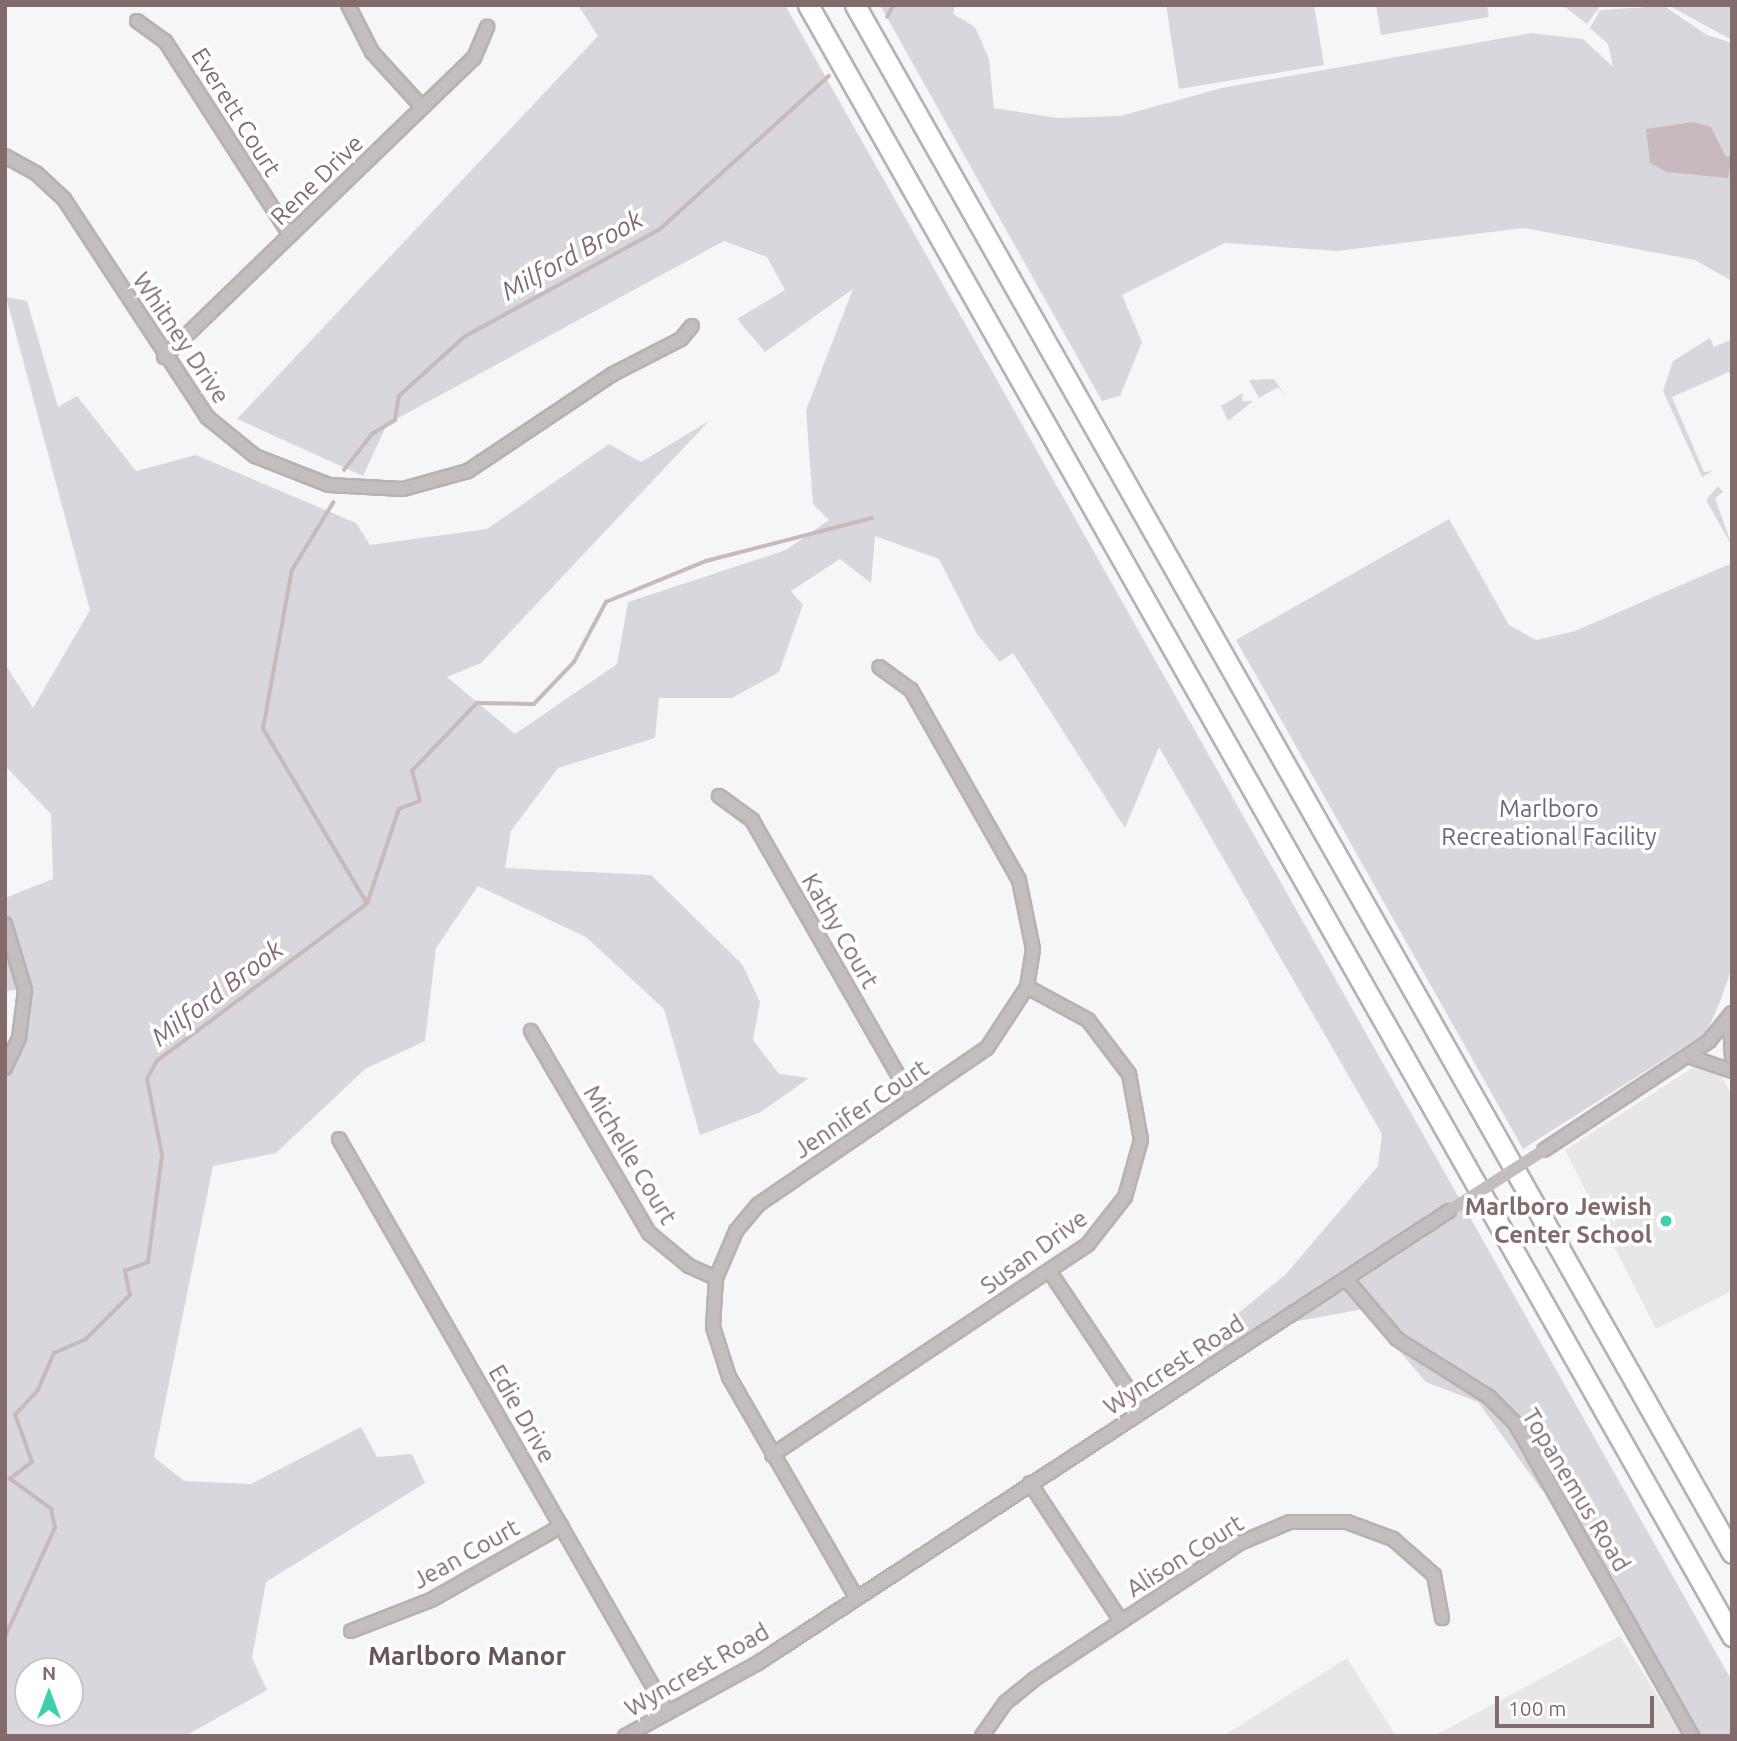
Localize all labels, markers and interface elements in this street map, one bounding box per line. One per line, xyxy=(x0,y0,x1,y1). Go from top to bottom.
street label: Everett Court xyxy=(185,43,287,181)
street label: Rene Drive xyxy=(265,129,369,231)
water label: Milford Brook xyxy=(496,203,648,307)
street label: Whitney Drive xyxy=(127,267,235,409)
park label: Marlboro Recreational Facility xyxy=(1441,795,1657,851)
street label: Kathy Court xyxy=(796,868,884,994)
water label: Milford Brook xyxy=(145,933,289,1053)
street label: Jennifer Court xyxy=(788,1053,934,1165)
street label: Michelle Court xyxy=(577,1080,683,1230)
place label: Marlboro Jewish Center School xyxy=(1465,1193,1652,1249)
street label: Susan Drive xyxy=(975,1204,1093,1300)
marker: Marlboro Jewish Center School xyxy=(1658,1213,1674,1229)
street label: Wyncrest Road xyxy=(1098,1309,1250,1421)
street label: Edie Drive xyxy=(482,1360,562,1468)
street label: Topanemus Road xyxy=(1516,1403,1636,1577)
street label: Alison Court xyxy=(1121,1509,1249,1603)
street label: Jean Court xyxy=(408,1513,524,1595)
street label: Wyncrest Road xyxy=(620,1617,774,1723)
district label: Marlboro Manor xyxy=(368,1640,566,1672)
north arrow xyxy=(14,1657,84,1727)
text: N xyxy=(42,1662,56,1684)
scale bar xyxy=(1499,1682,1658,1726)
text: 100 m xyxy=(1508,1696,1566,1720)

